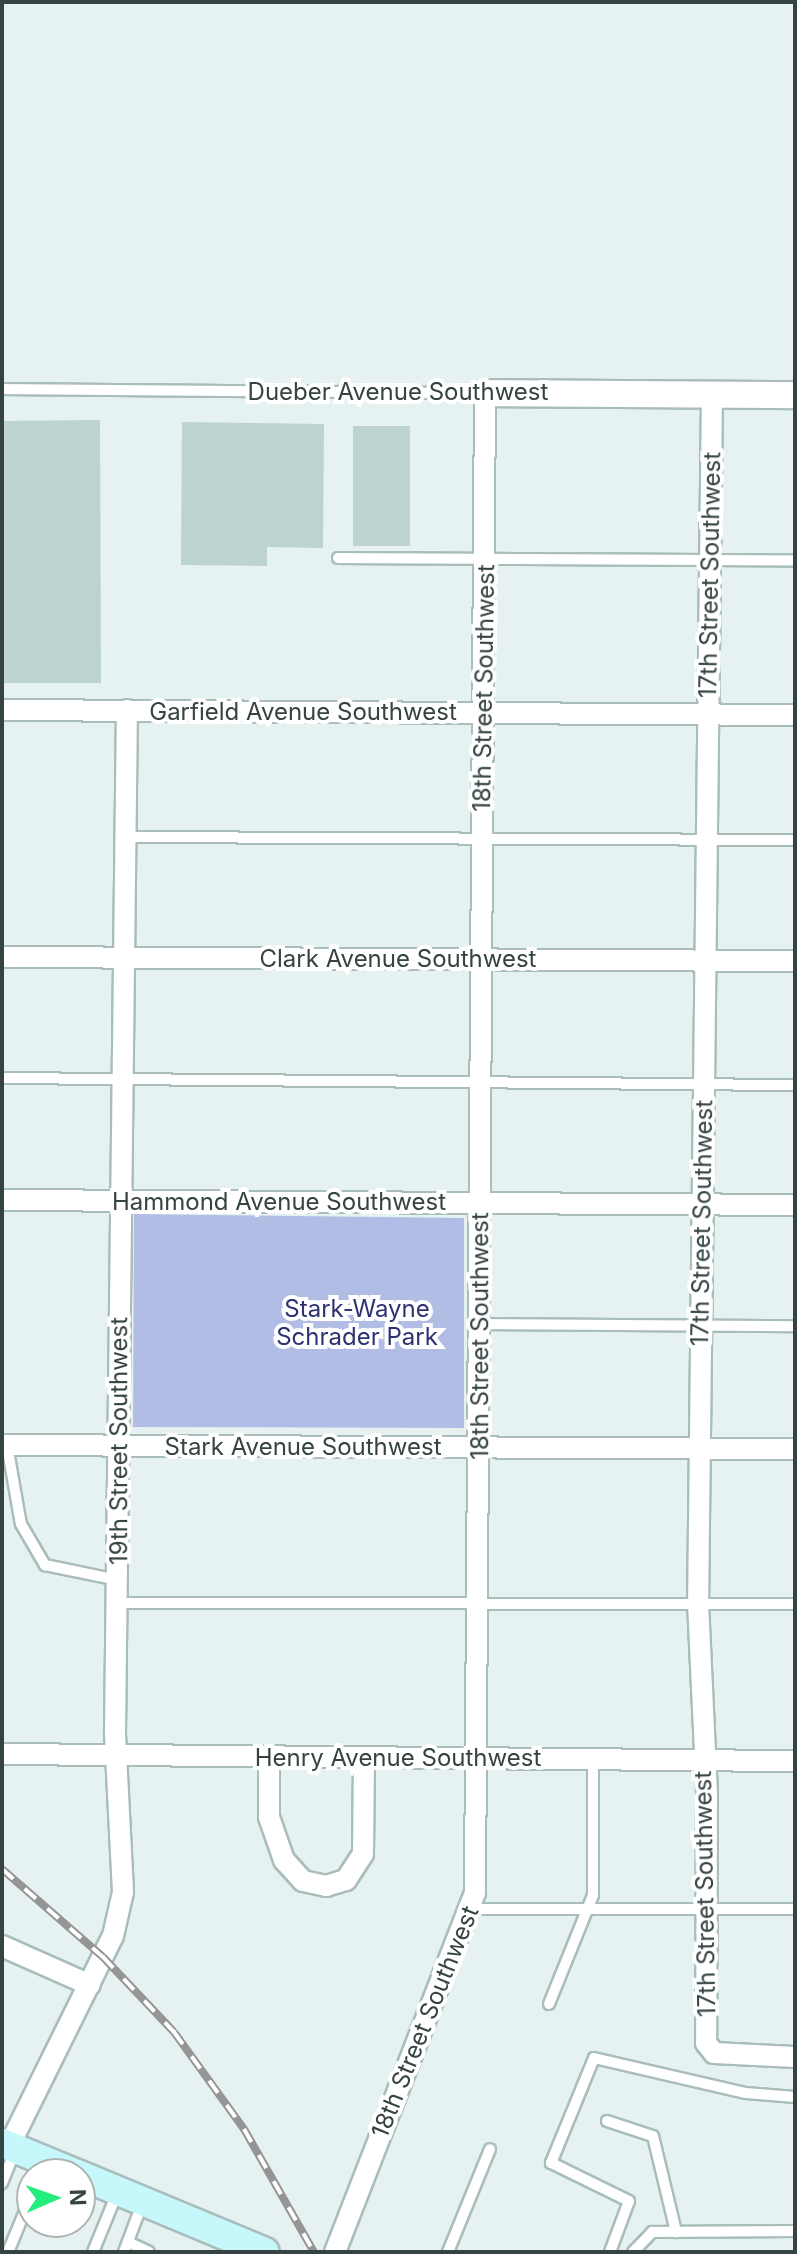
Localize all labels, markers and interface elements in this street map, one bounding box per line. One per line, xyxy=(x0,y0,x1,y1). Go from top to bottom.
street label: Dueber Avenue Southwest xyxy=(248,378,548,406)
street label: 17th Street Southwest xyxy=(693,452,727,698)
street label: 18th Street Southwest xyxy=(467,564,501,812)
street label: Garfield Avenue Southwest xyxy=(149,698,457,726)
street label: Clark Avenue Southwest xyxy=(260,945,536,973)
street label: 17th Street Southwest xyxy=(685,1100,719,1346)
street label: Hammond Avenue Southwest xyxy=(112,1188,446,1216)
street label: 18th Street Southwest xyxy=(466,1212,494,1460)
park label: Stark-Wayne Schrader Park xyxy=(276,1295,438,1351)
street label: 19th Street Southwest xyxy=(105,1317,133,1565)
street label: Stark Avenue Southwest xyxy=(165,1433,441,1461)
street label: Henry Avenue Southwest xyxy=(255,1744,541,1772)
street label: 17th Street Southwest xyxy=(688,1771,722,2017)
street label: 18th Street Southwest xyxy=(365,1902,485,2142)
north arrow xyxy=(16,2158,96,2238)
text: N xyxy=(65,2188,91,2206)

